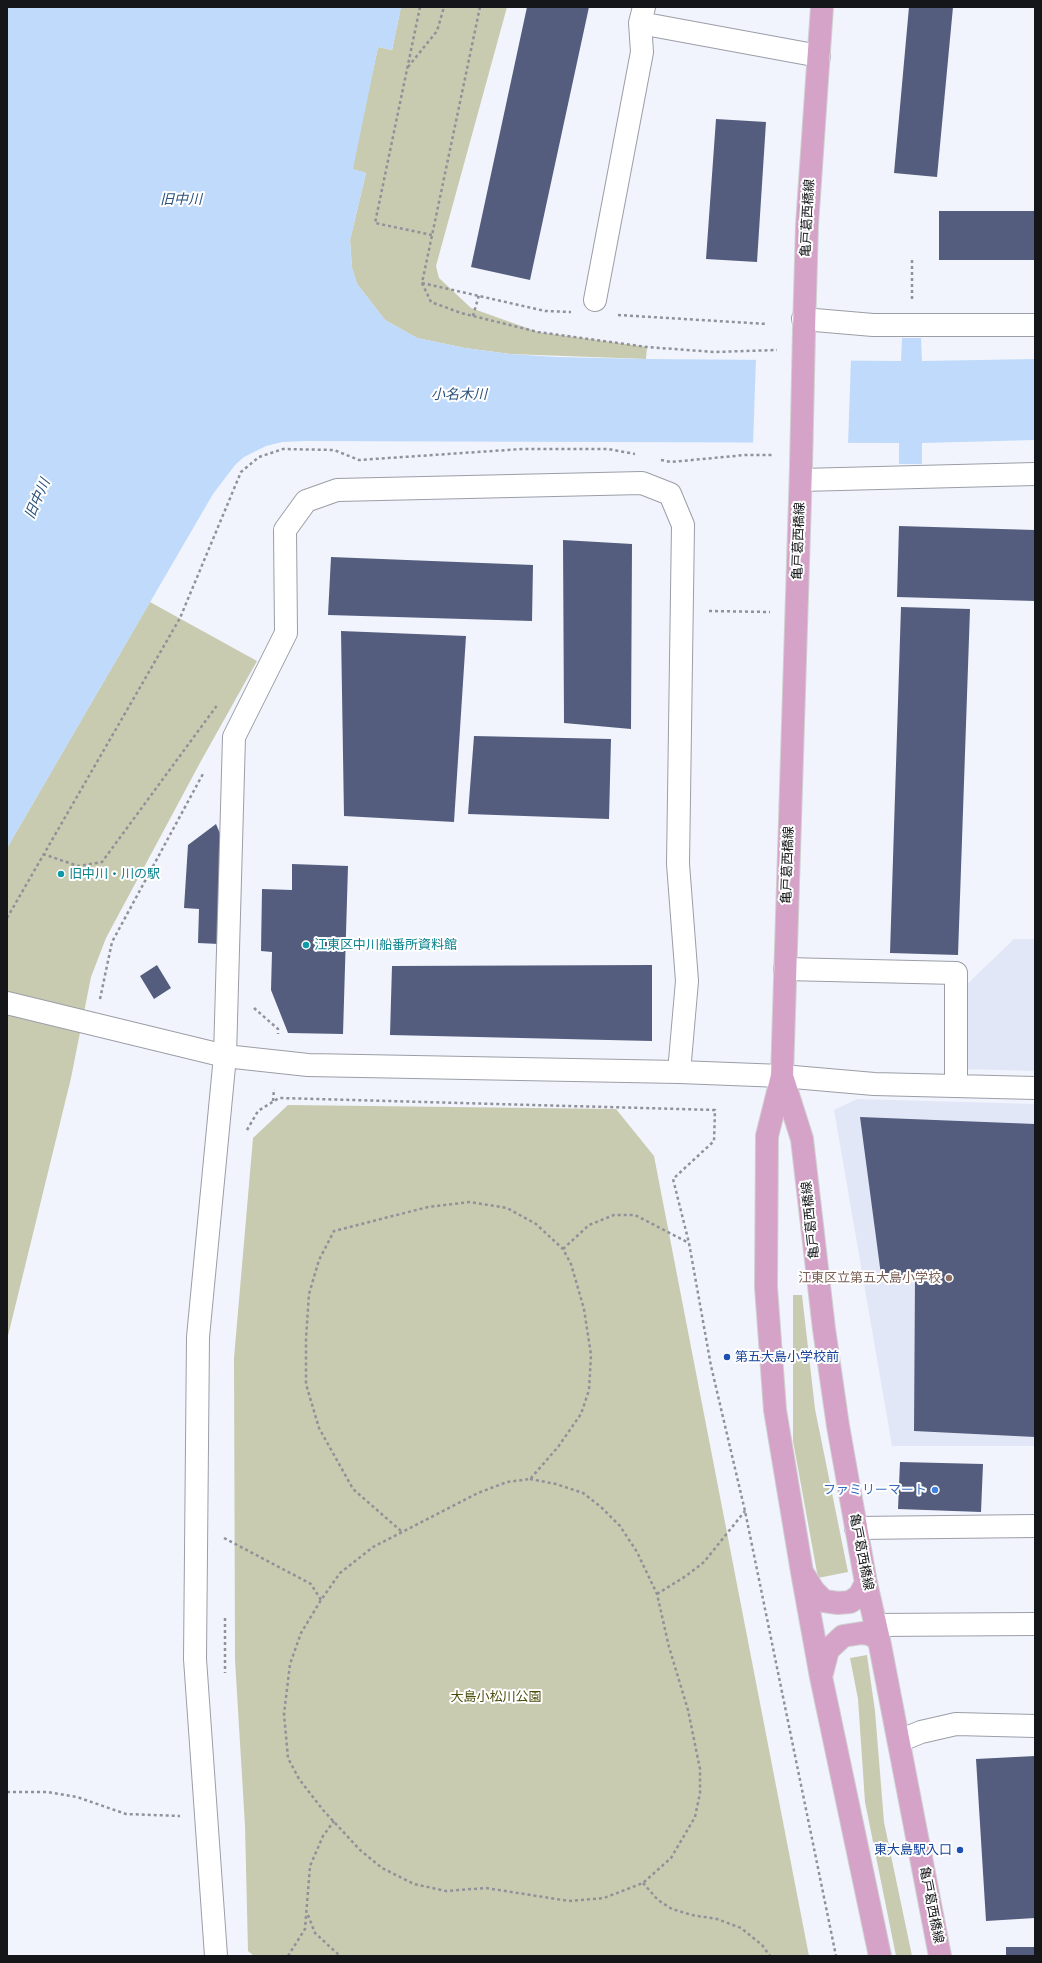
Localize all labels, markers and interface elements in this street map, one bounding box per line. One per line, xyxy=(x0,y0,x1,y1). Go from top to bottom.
street label: 亀戸葛西橋線 xyxy=(798,179,818,257)
water label: 旧中川 xyxy=(160,192,202,208)
water label: 小名木川 xyxy=(431,387,487,403)
water label: 旧中川 xyxy=(22,476,54,522)
street label: 亀戸葛西橋線 xyxy=(790,502,808,580)
street label: 亀戸葛西橋線 xyxy=(779,826,797,904)
place label: 旧中川・川の駅 xyxy=(69,866,160,882)
marker: 旧中川・川の駅 xyxy=(56,869,66,879)
place label: 江東区中川船番所資料館 xyxy=(314,937,457,953)
marker: 江東区中川船番所資料館 xyxy=(301,940,311,950)
street label: 亀戸葛西橋線 xyxy=(799,1180,823,1260)
place label: 江東区立第五大島小学校 xyxy=(798,1270,941,1286)
marker: 江東区立第五大島小学校 xyxy=(944,1273,954,1283)
place label: 第五大島小学校前 xyxy=(735,1349,839,1365)
marker: 第五大島小学校前 xyxy=(722,1352,732,1362)
place label: ファミリーマート xyxy=(823,1482,927,1498)
marker: ファミリーマート xyxy=(930,1485,940,1495)
street label: 亀戸葛西橋線 xyxy=(846,1512,876,1592)
park label: 大島小松川公園 xyxy=(451,1689,541,1705)
place label: 東大島駅入口 xyxy=(874,1842,952,1858)
marker: 東大島駅入口 xyxy=(955,1845,965,1855)
street label: 亀戸葛西橋線 xyxy=(916,1865,946,1945)

